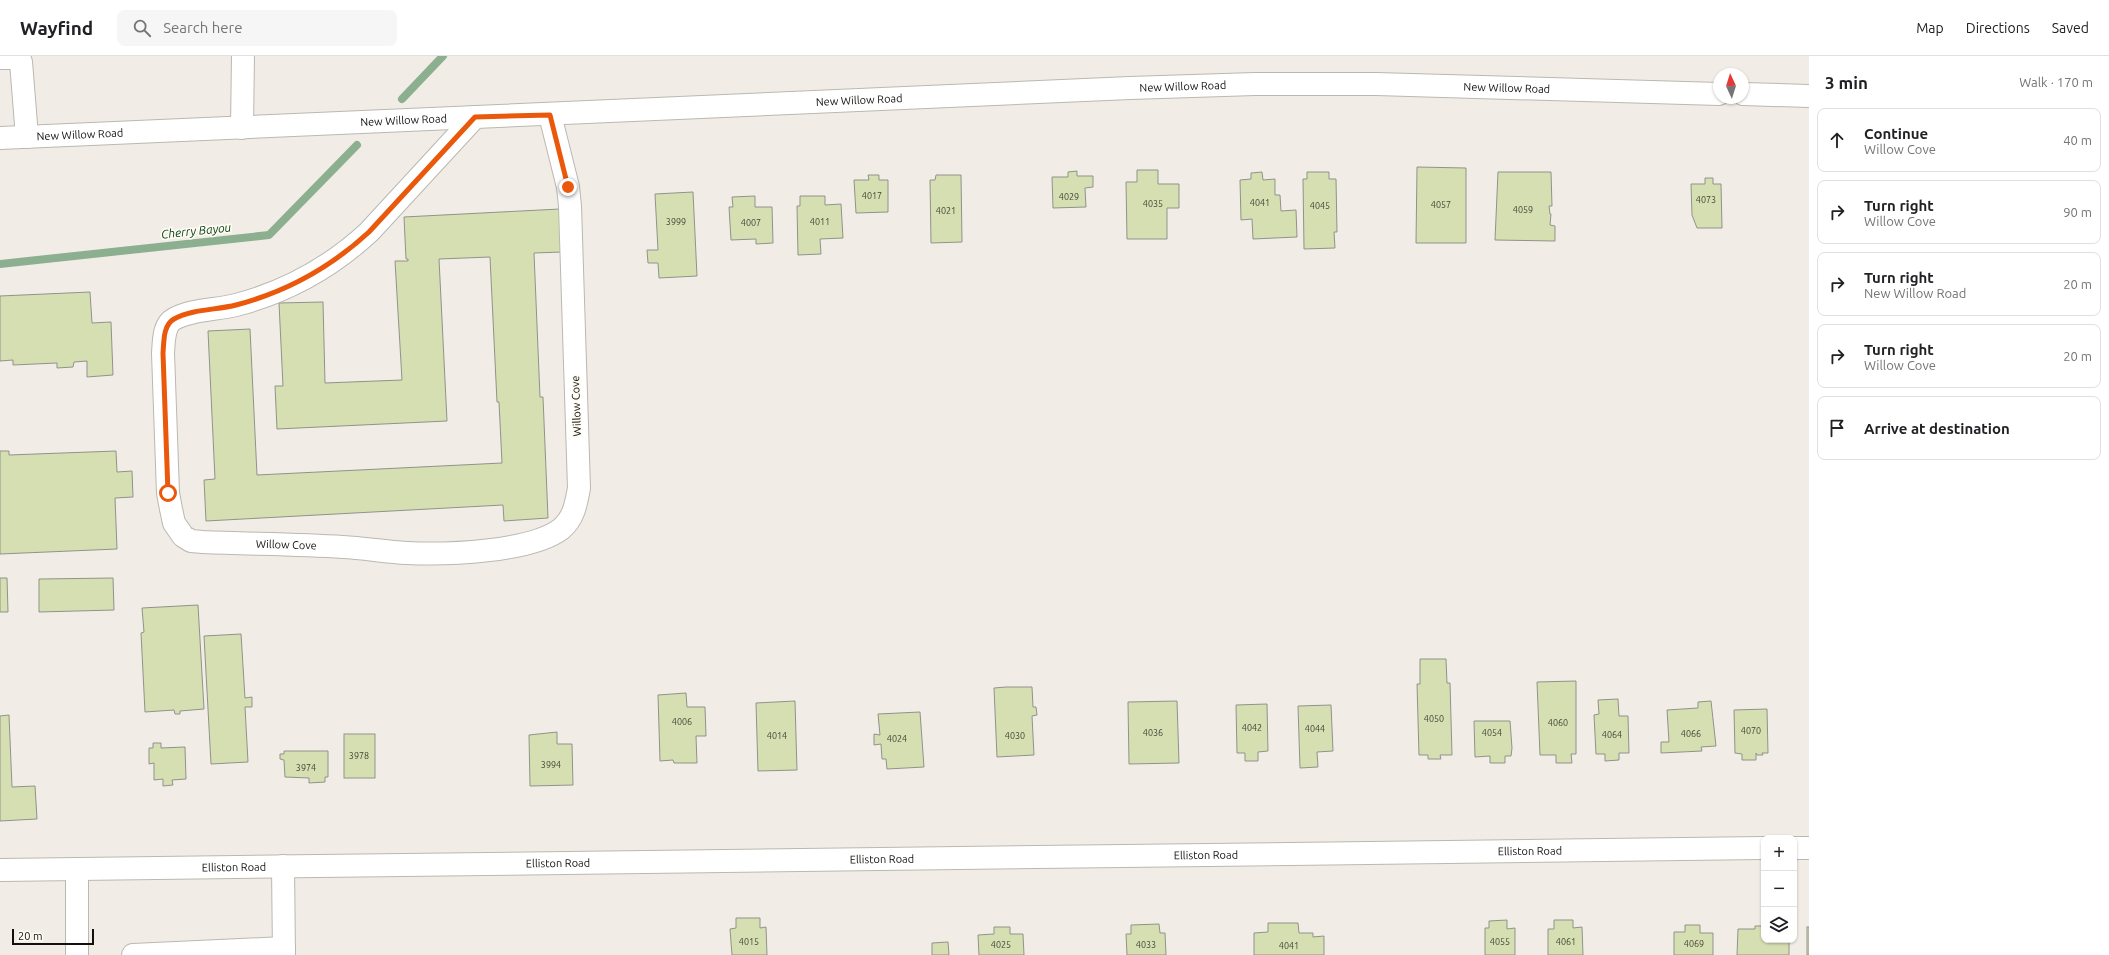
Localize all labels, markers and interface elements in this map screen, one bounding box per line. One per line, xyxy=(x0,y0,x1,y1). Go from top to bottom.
search box xyxy=(117,10,397,46)
text: Wayfind xyxy=(20,17,93,39)
icon: search xyxy=(131,17,153,39)
text: Search here xyxy=(163,19,242,36)
text: Map xyxy=(1916,20,1944,36)
text: Directions xyxy=(1966,20,2030,36)
text: Saved xyxy=(2052,20,2089,36)
north arrow xyxy=(1713,68,1749,104)
text: 3 min xyxy=(1825,73,1868,92)
text: Walk · 170 m xyxy=(2019,75,2093,89)
street label: New Willow Road xyxy=(1139,79,1226,94)
street label: New Willow Road xyxy=(1463,81,1550,95)
street label: New Willow Road xyxy=(816,92,903,108)
street label: New Willow Road xyxy=(360,112,447,128)
text: Continue xyxy=(1864,125,1928,142)
street label: New Willow Road xyxy=(36,127,124,142)
icon: ahead xyxy=(1826,129,1848,151)
text: 40 m xyxy=(2063,133,2092,147)
text: Willow Cove xyxy=(1864,142,1936,156)
route end xyxy=(559,178,577,196)
house number: 4017 xyxy=(862,191,882,201)
house number: 4029 xyxy=(1059,192,1079,202)
house number: 4073 xyxy=(1696,195,1716,205)
text: Turn right xyxy=(1864,197,1934,214)
house number: 4041 xyxy=(1250,198,1270,208)
house number: 4035 xyxy=(1143,199,1163,209)
house number: 4057 xyxy=(1431,200,1451,210)
house number: 4045 xyxy=(1310,201,1330,211)
icon: right xyxy=(1826,201,1848,223)
house number: 4059 xyxy=(1513,205,1533,215)
text: 90 m xyxy=(2063,205,2092,219)
house number: 4021 xyxy=(936,206,956,216)
text: Willow Cove xyxy=(1864,214,1936,228)
house number: 3999 xyxy=(666,217,686,227)
house number: 4011 xyxy=(810,217,830,227)
house number: 4007 xyxy=(741,218,761,228)
water label: Cherry Bayou xyxy=(160,220,232,241)
text: Turn right xyxy=(1864,269,1934,286)
icon: right xyxy=(1826,273,1848,295)
text: 20 m xyxy=(2063,277,2092,291)
text: New Willow Road xyxy=(1864,286,1966,300)
text: Turn right xyxy=(1864,341,1934,358)
icon: right xyxy=(1826,345,1848,367)
text: 20 m xyxy=(2063,349,2092,363)
text: Willow Cove xyxy=(1864,358,1936,372)
street label: Willow Cove xyxy=(569,375,583,437)
icon: arrive xyxy=(1826,417,1848,439)
text: Arrive at destination xyxy=(1864,420,2010,437)
route start xyxy=(159,484,177,502)
street label: Willow Cove xyxy=(256,538,317,552)
house number: 4050 xyxy=(1424,714,1444,724)
house number: 4006 xyxy=(672,717,692,727)
house number: 4060 xyxy=(1548,718,1568,728)
house number: 4042 xyxy=(1242,723,1262,733)
house number: 4044 xyxy=(1305,724,1325,734)
house number: 4070 xyxy=(1741,726,1761,736)
house number: 4036 xyxy=(1143,728,1163,738)
house number: 4054 xyxy=(1482,728,1502,738)
house number: 4066 xyxy=(1681,729,1701,739)
house number: 4064 xyxy=(1602,730,1622,740)
house number: 4014 xyxy=(767,731,787,741)
house number: 4030 xyxy=(1005,731,1025,741)
house number: 4024 xyxy=(887,734,907,744)
house number: 3978 xyxy=(349,751,369,761)
house number: 3994 xyxy=(541,760,561,770)
house number: 3974 xyxy=(296,763,316,773)
map controls xyxy=(1761,835,1797,943)
button: + xyxy=(1761,835,1797,871)
street label: Elliston Road xyxy=(1498,845,1562,857)
street label: Elliston Road xyxy=(1174,849,1238,861)
street label: Elliston Road xyxy=(850,853,914,865)
street label: Elliston Road xyxy=(526,857,590,869)
street label: Elliston Road xyxy=(202,861,266,873)
button: − xyxy=(1761,871,1797,907)
button: layers xyxy=(1761,907,1797,943)
scale bar xyxy=(12,927,94,946)
text: 20 m xyxy=(18,930,42,942)
house number: 4015 xyxy=(739,937,759,947)
house number: 4055 xyxy=(1490,937,1510,947)
house number: 4061 xyxy=(1556,937,1576,947)
house number: 4069 xyxy=(1684,939,1704,949)
house number: 4025 xyxy=(991,940,1011,950)
house number: 4033 xyxy=(1136,940,1156,950)
house number: 4041 xyxy=(1279,941,1299,951)

